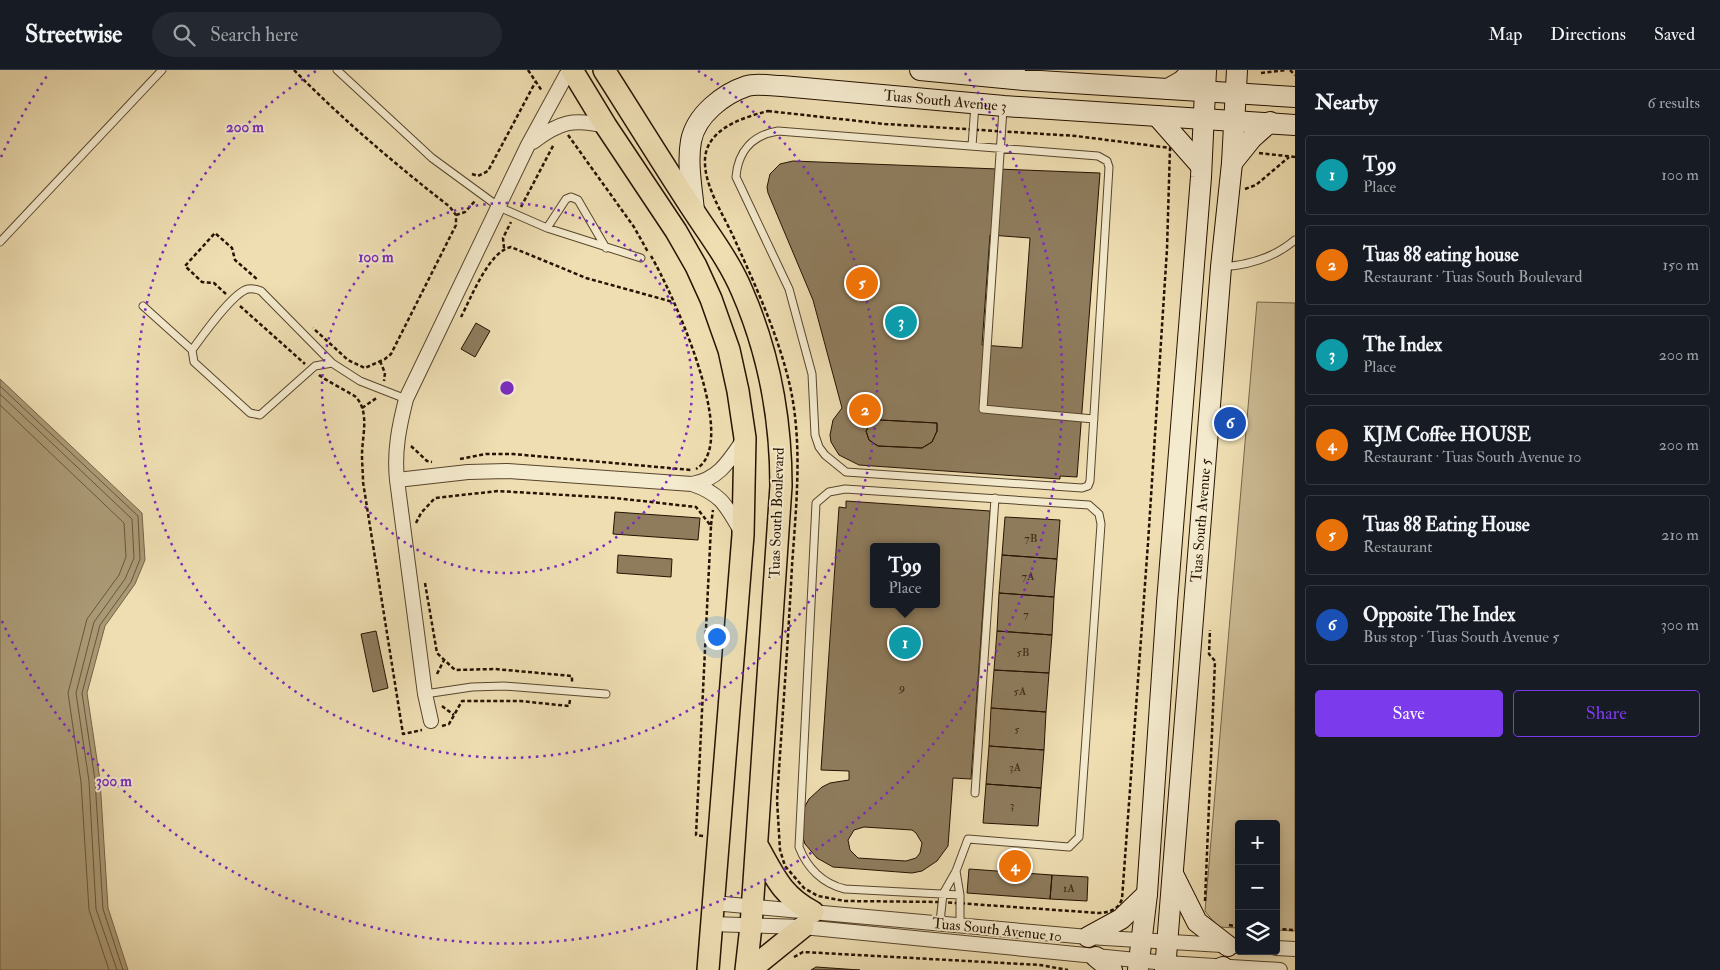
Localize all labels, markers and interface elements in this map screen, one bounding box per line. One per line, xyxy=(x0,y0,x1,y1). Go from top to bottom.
search box xyxy=(152,12,502,57)
text: Streetwise xyxy=(25,19,122,50)
icon: search xyxy=(170,21,198,49)
text: Search here xyxy=(210,23,298,47)
text: Map xyxy=(1489,23,1522,46)
text: Directions xyxy=(1550,23,1626,46)
text: Saved xyxy=(1654,23,1695,46)
street label: Tuas South Avenue 3 xyxy=(883,86,1007,116)
text: Nearby xyxy=(1315,89,1378,116)
text: 6 results xyxy=(1648,93,1700,113)
text: 200 m xyxy=(226,118,264,137)
text: T99 xyxy=(1363,153,1397,177)
text: 1 xyxy=(1329,165,1335,185)
text: 100 m xyxy=(1661,165,1699,185)
text: Place xyxy=(1363,177,1396,197)
text: Tuas 88 eating house xyxy=(1363,243,1519,267)
text: 100 m xyxy=(358,248,394,267)
text: 2 xyxy=(1328,255,1336,275)
text: 150 m xyxy=(1662,255,1699,275)
pin: 5 xyxy=(846,264,878,302)
text: Restaurant · Tuas South Boulevard xyxy=(1363,267,1582,287)
pin: 3 xyxy=(885,303,917,341)
text: The Index xyxy=(1363,333,1442,357)
text: 3 xyxy=(1329,345,1335,365)
text: 200 m xyxy=(1659,345,1699,365)
text: Place xyxy=(1363,357,1396,377)
centre of rings xyxy=(498,379,516,397)
pin: 2 xyxy=(849,391,881,429)
pin: 6 xyxy=(1214,404,1246,442)
text: KJM Coffee HOUSE xyxy=(1363,423,1531,447)
text: 4 xyxy=(1328,435,1336,455)
text: 200 m xyxy=(1659,435,1699,455)
street label: Tuas South Boulevard xyxy=(765,446,789,579)
text: Restaurant · Tuas South Avenue 10 xyxy=(1363,447,1582,467)
street label: Tuas South Avenue 5 xyxy=(1186,457,1215,583)
text: Tuas 88 Eating House xyxy=(1363,513,1530,537)
text: 5 xyxy=(1328,525,1336,545)
text: 210 m xyxy=(1661,525,1699,545)
house number: 7B xyxy=(1024,531,1038,546)
text: Restaurant xyxy=(1363,537,1432,557)
popup xyxy=(870,543,940,608)
text: T99 xyxy=(888,554,922,578)
house number: 7A xyxy=(1021,569,1035,584)
text: Place xyxy=(888,578,921,598)
text: Opposite The Index xyxy=(1363,603,1516,627)
house number: 7 xyxy=(1023,607,1029,622)
text: 6 xyxy=(1328,615,1336,635)
text: 300 m xyxy=(1661,615,1699,635)
your location xyxy=(704,624,730,650)
pin: 1 xyxy=(889,624,921,662)
text: Bus stop · Tuas South Avenue 5 xyxy=(1363,627,1559,647)
house number: 5B xyxy=(1016,645,1030,660)
house number: 9 xyxy=(898,680,905,695)
house number: 5A xyxy=(1014,684,1027,699)
button: Save xyxy=(1315,690,1503,737)
button: Share xyxy=(1513,690,1700,737)
house number: 5 xyxy=(1014,722,1020,737)
house number: 3A xyxy=(1009,760,1021,775)
text: 300 m xyxy=(96,772,132,791)
house number: 3 xyxy=(1010,798,1014,813)
map controls xyxy=(1235,820,1280,955)
button: + xyxy=(1235,820,1280,865)
pin: 4 xyxy=(999,847,1031,885)
button: − xyxy=(1235,865,1280,910)
house number: 1A xyxy=(1063,881,1075,896)
button: layers xyxy=(1235,910,1280,955)
street label: Tuas South Avenue 10 xyxy=(931,914,1063,946)

